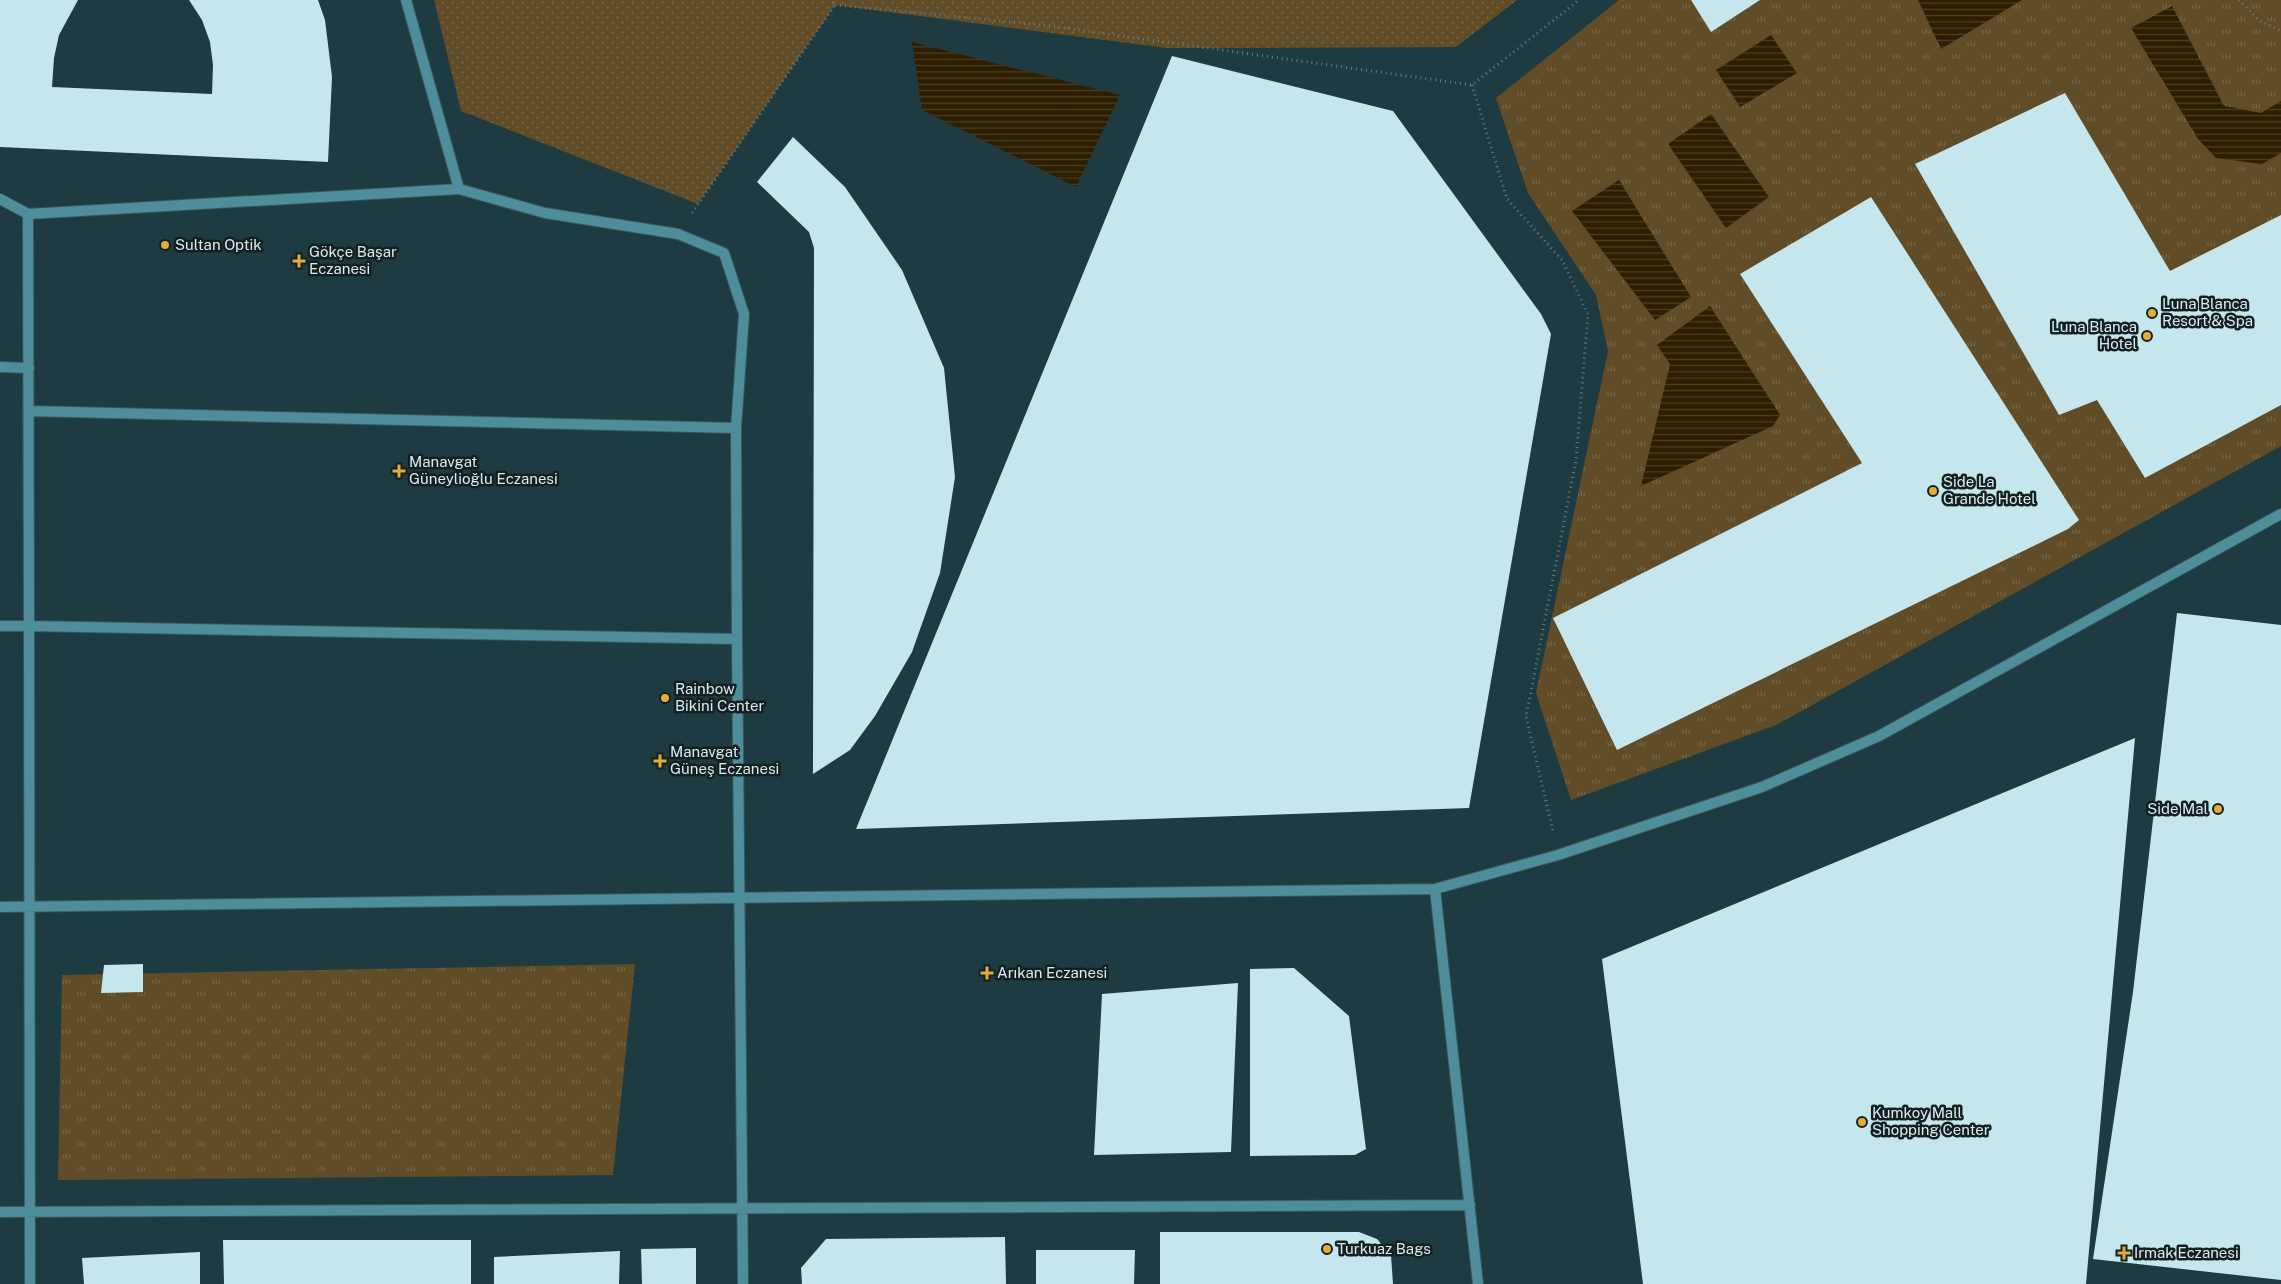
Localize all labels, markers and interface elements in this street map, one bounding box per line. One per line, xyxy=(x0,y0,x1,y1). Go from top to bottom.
place label: Sultan Optik xyxy=(175,236,262,253)
marker: Sultan Optik xyxy=(159,239,171,251)
place label: Gökçe Başar Eczanesi xyxy=(309,243,397,277)
marker: Gökçe Başar Eczanesi xyxy=(293,255,305,267)
place label: Luna Blanca Resort & Spa xyxy=(2162,295,2253,329)
marker: Luna Blanca Resort & Spa xyxy=(2146,307,2158,319)
place label: Luna Blanca Hotel xyxy=(2051,318,2137,352)
marker: Luna Blanca Hotel xyxy=(2141,330,2153,342)
place label: Manavgat Güneylioğlu Eczanesi xyxy=(409,453,558,487)
marker: Manavgat Güneylioğlu Eczanesi xyxy=(393,465,405,477)
place label: Side La Grande Hotel xyxy=(1943,473,2036,507)
marker: Side La Grande Hotel xyxy=(1927,485,1939,497)
place label: Rainbow Bikini Center xyxy=(675,680,764,714)
marker: Rainbow Bikini Center xyxy=(659,692,671,704)
place label: Manavgat Güneş Eczanesi xyxy=(670,743,779,777)
marker: Manavgat Güneş Eczanesi xyxy=(654,755,666,767)
place label: Side Mal xyxy=(2147,800,2208,817)
marker: Side Mal xyxy=(2212,803,2224,815)
place label: Arıkan Eczanesi xyxy=(997,964,1107,981)
marker: Arıkan Eczanesi xyxy=(981,967,993,979)
place label: Kumkoy Mall Shopping Center xyxy=(1872,1104,1990,1138)
marker: Kumkoy Mall Shopping Center xyxy=(1856,1116,1868,1128)
place label: Turkuaz Bags xyxy=(1337,1240,1431,1257)
marker: Turkuaz Bags xyxy=(1321,1243,1333,1255)
place label: Irmak Eczanesi xyxy=(2134,1244,2239,1261)
marker: Irmak Eczanesi xyxy=(2118,1247,2130,1259)

